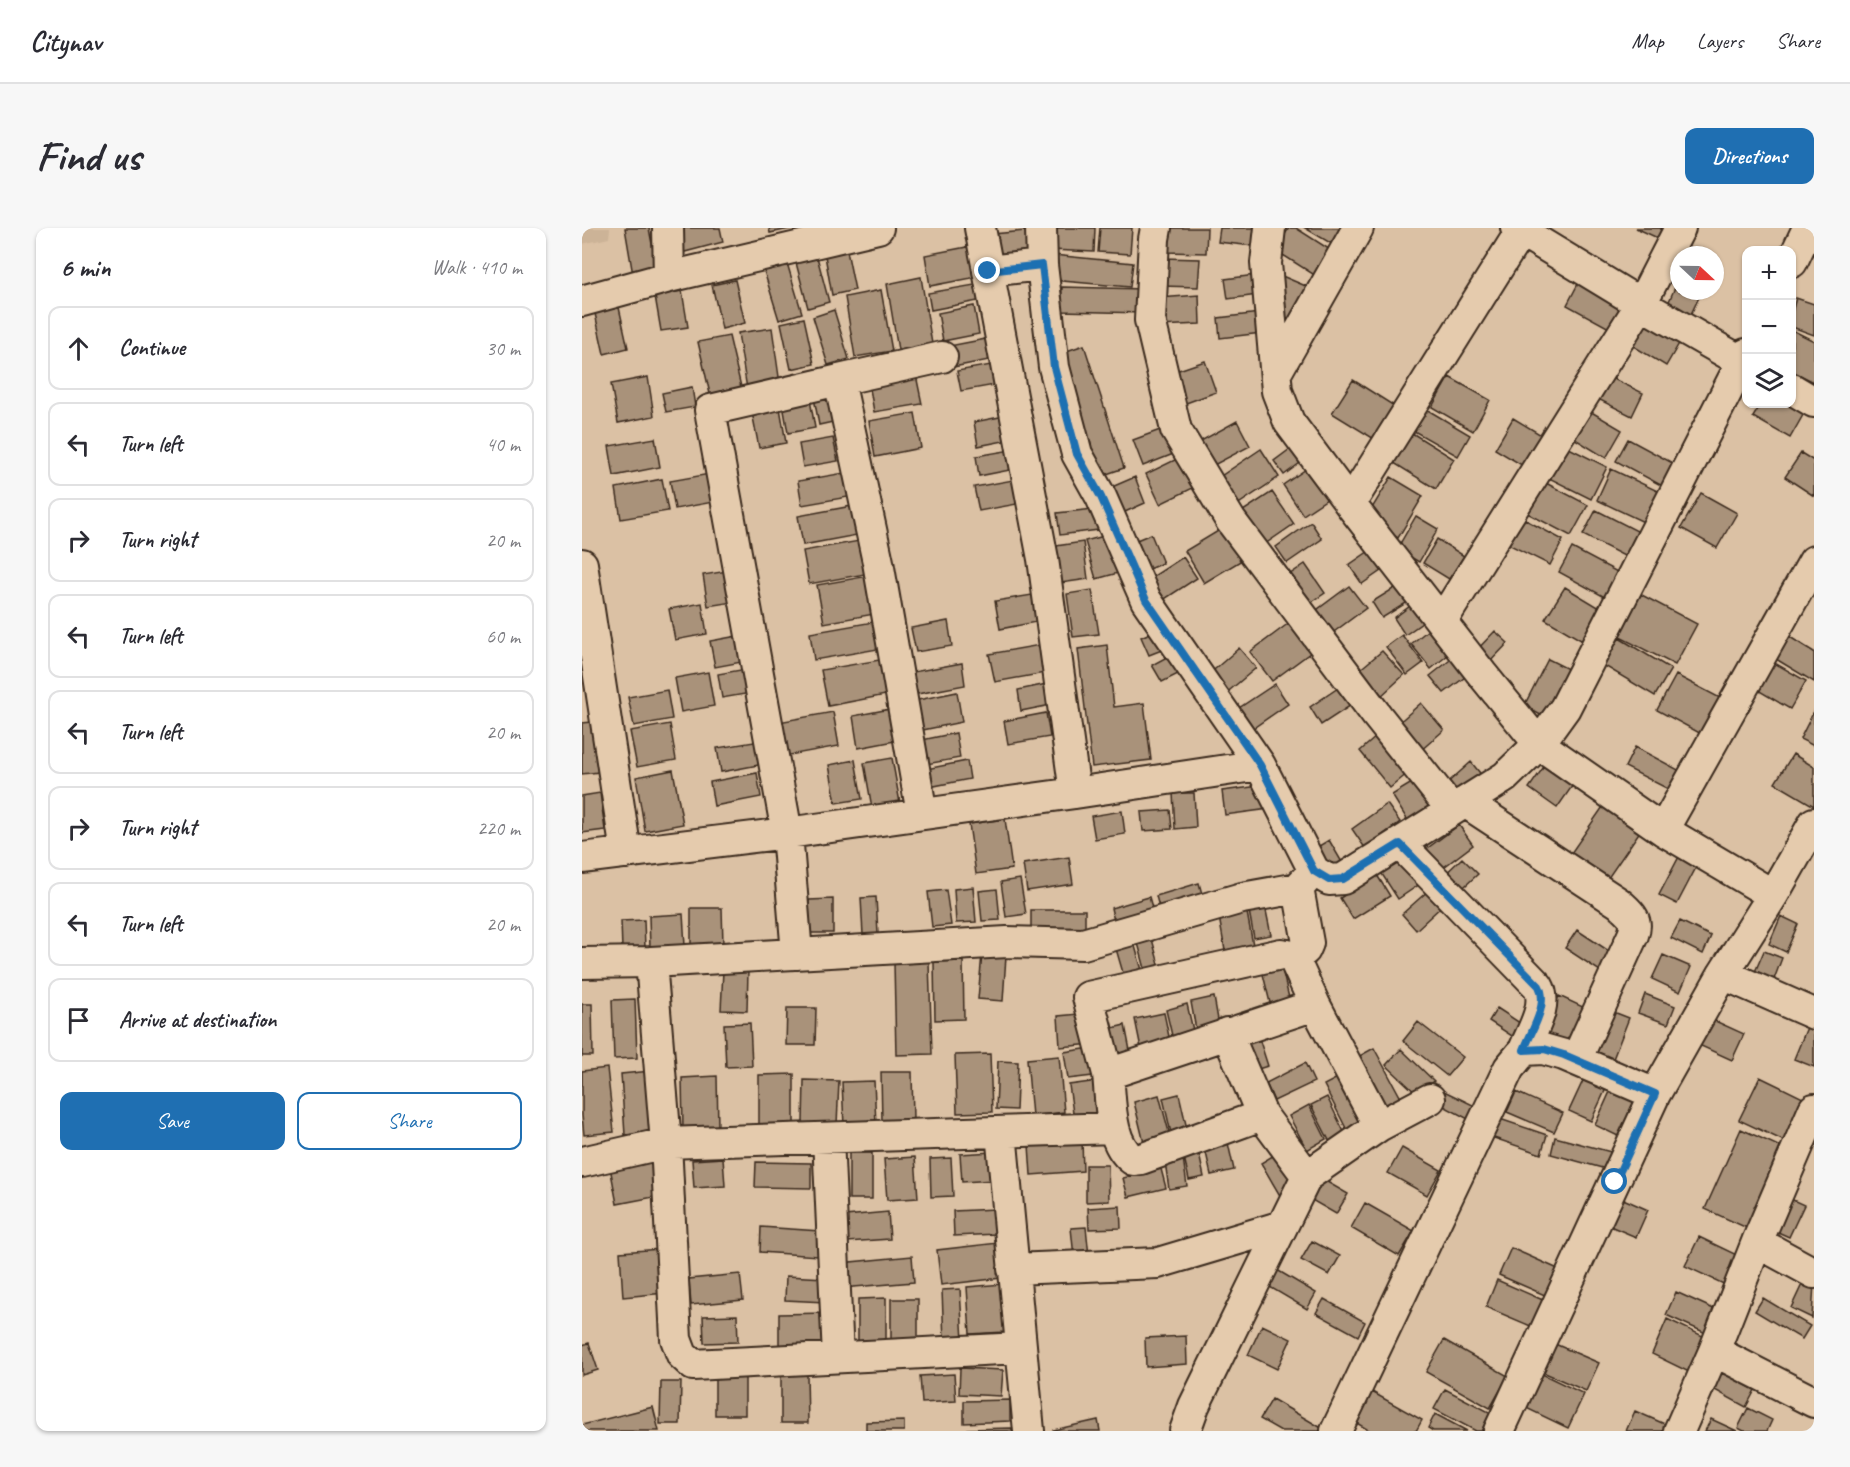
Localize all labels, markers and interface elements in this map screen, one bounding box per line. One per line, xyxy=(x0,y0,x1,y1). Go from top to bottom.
text: Citynav xyxy=(30,24,101,59)
text: Map xyxy=(1631,28,1664,54)
text: Layers xyxy=(1697,28,1743,54)
text: Share xyxy=(1776,28,1820,54)
button: Directions xyxy=(1685,128,1814,184)
text: Find us xyxy=(36,130,141,183)
north arrow xyxy=(1670,246,1724,300)
map controls xyxy=(1742,246,1796,408)
button: + xyxy=(1742,246,1796,300)
text: 6 min xyxy=(60,251,110,284)
text: Walk · 410 m xyxy=(432,255,522,280)
route end xyxy=(974,257,1000,283)
button: − xyxy=(1742,300,1796,354)
icon: ahead xyxy=(62,332,95,365)
text: Continue xyxy=(119,334,185,362)
text: 30 m xyxy=(486,336,520,361)
button: layers xyxy=(1742,354,1796,408)
icon: left xyxy=(62,428,95,461)
text: Turn left xyxy=(119,430,183,458)
text: 40 m xyxy=(486,432,520,457)
icon: right xyxy=(62,524,95,557)
text: Turn right xyxy=(119,526,196,554)
text: 20 m xyxy=(486,528,520,553)
icon: left xyxy=(62,620,95,653)
text: Turn left xyxy=(119,622,183,650)
text: 60 m xyxy=(486,624,520,649)
icon: left xyxy=(62,716,95,749)
text: Turn left xyxy=(119,718,183,746)
text: 20 m xyxy=(486,720,520,745)
icon: right xyxy=(62,812,95,845)
text: Turn right xyxy=(119,814,196,842)
text: 220 m xyxy=(477,816,520,841)
icon: left xyxy=(62,908,95,941)
text: Turn left xyxy=(119,910,183,938)
text: 20 m xyxy=(486,912,520,937)
icon: arrive xyxy=(62,1004,95,1037)
text: Arrive at destination xyxy=(119,1006,276,1034)
button: Save xyxy=(60,1092,285,1150)
button: Share xyxy=(297,1092,522,1150)
route start xyxy=(1601,1168,1627,1194)

